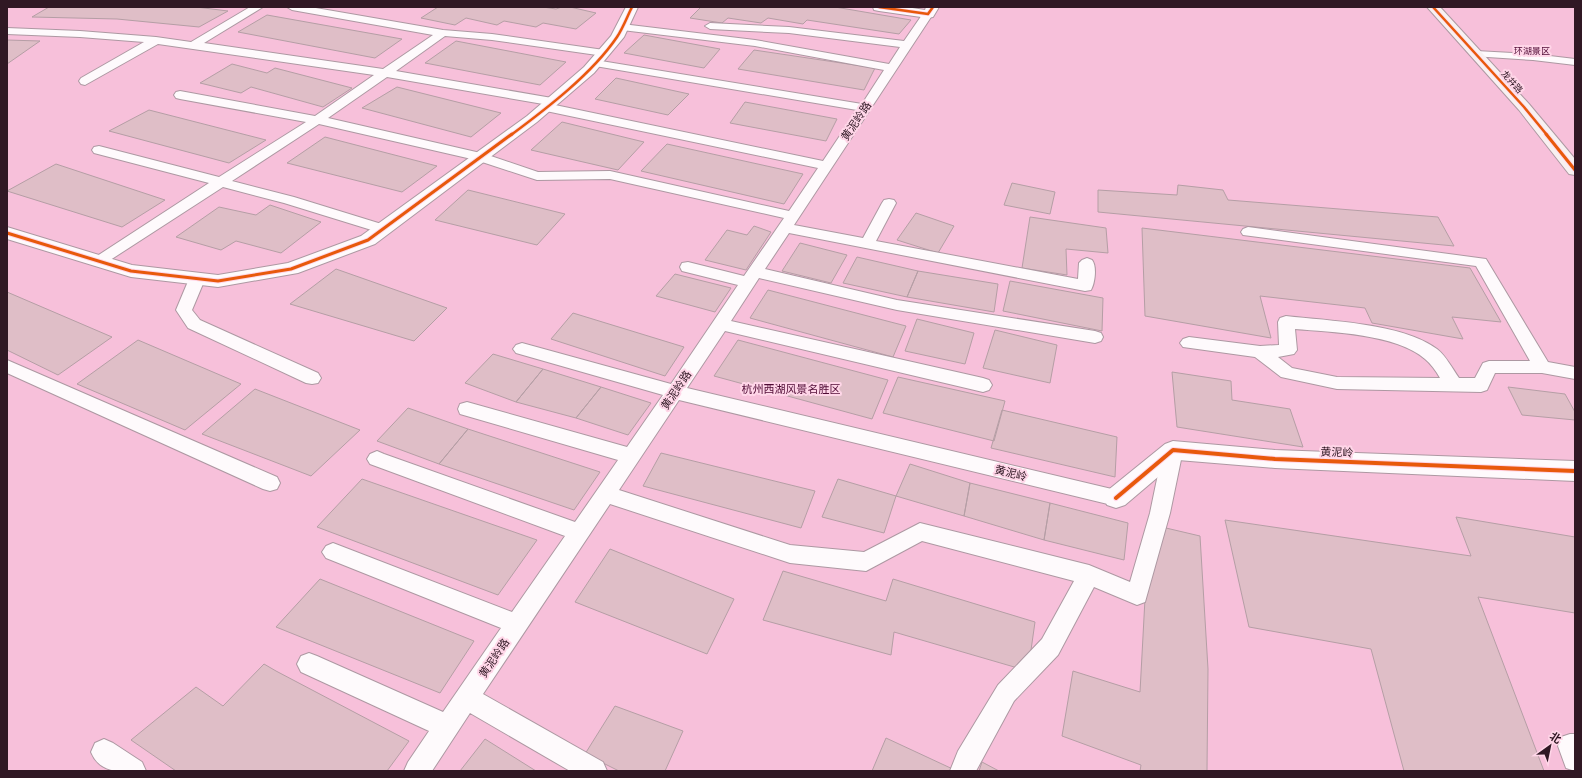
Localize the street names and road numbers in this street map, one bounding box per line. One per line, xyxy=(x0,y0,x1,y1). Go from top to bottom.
street label: 龙井路 xyxy=(1499,68,1525,95)
street label: 黄泥岭路 xyxy=(838,99,874,143)
street label: 黄泥岭路 xyxy=(658,368,694,412)
street label: 黄泥岭 xyxy=(1320,444,1354,460)
street label: 黄泥岭 xyxy=(993,462,1029,484)
street label: 黄泥岭路 xyxy=(476,636,512,680)

